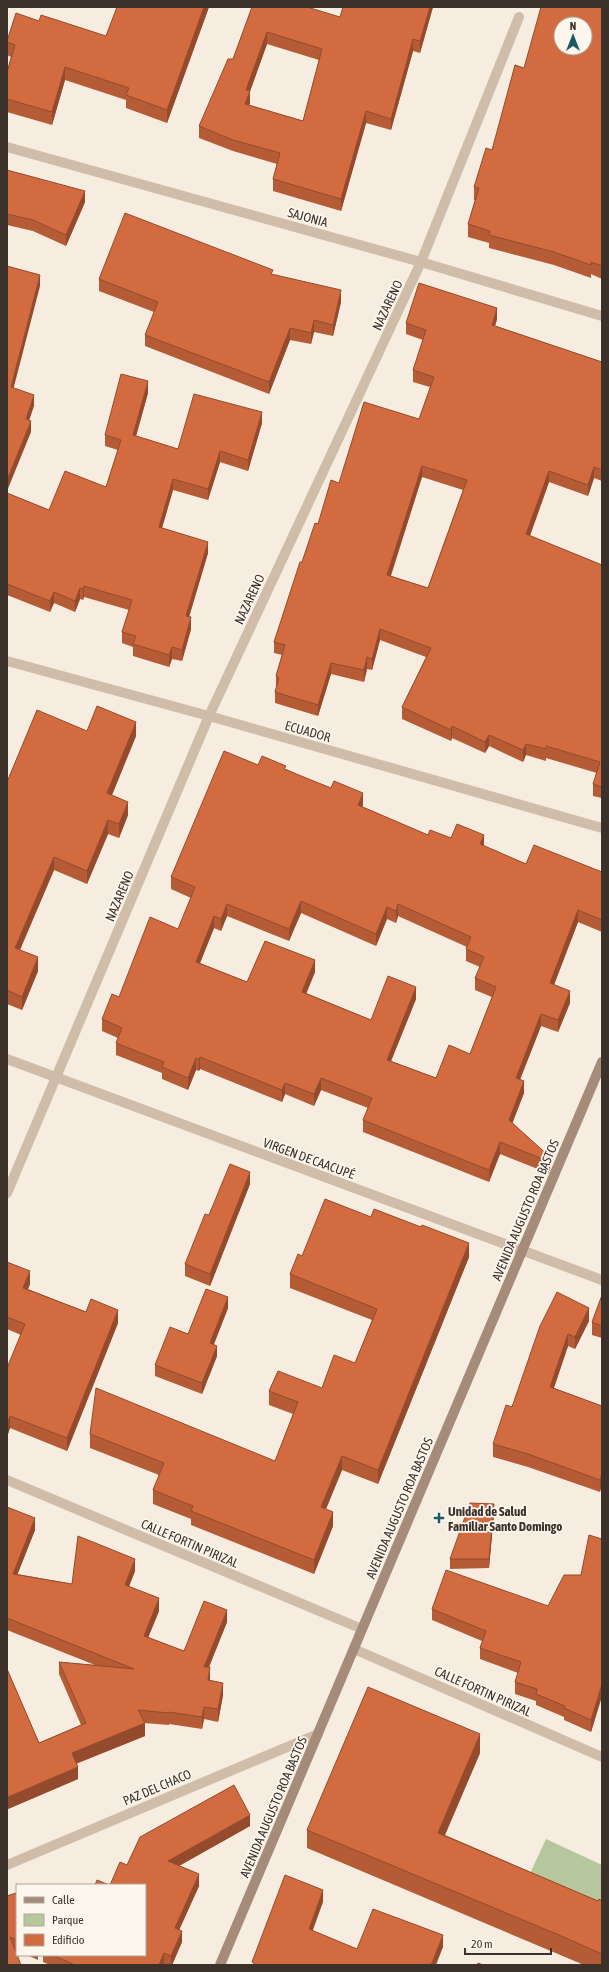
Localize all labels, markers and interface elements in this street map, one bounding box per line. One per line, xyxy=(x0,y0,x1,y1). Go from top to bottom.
north arrow xyxy=(553,16,593,56)
text: N xyxy=(570,20,576,32)
street label: SAJONIA xyxy=(286,205,330,230)
street label: NAZARENO xyxy=(369,277,406,333)
street label: NAZARENO xyxy=(231,571,268,627)
street label: ECUADOR xyxy=(283,718,333,745)
street label: NAZARENO xyxy=(102,868,137,924)
street label: VIRGEN DE CAACUPÉ xyxy=(261,1135,357,1182)
street label: AVENIDA AUGUSTO ROA BASTOS xyxy=(489,1137,562,1283)
street label: AVENIDA AUGUSTO ROA BASTOS xyxy=(363,1435,436,1581)
place label: Unidad de Salud Familiar Santo Domingo xyxy=(448,1504,562,1534)
marker: Unidad de Salud Familiar Santo Domingo xyxy=(433,1512,445,1524)
street label: CALLE FORTIN PIRIZAL xyxy=(139,1516,241,1571)
street label: CALLE FORTIN PIRIZAL xyxy=(432,1663,533,1719)
street label: AVENIDA AUGUSTO ROA BASTOS xyxy=(237,1734,310,1880)
street label: PAZ DEL CHACO xyxy=(121,1766,194,1809)
legend xyxy=(16,1884,146,1956)
text: Calle xyxy=(52,1893,75,1907)
text: Parque xyxy=(52,1913,84,1927)
scale bar xyxy=(465,1930,551,1956)
text: Edificio xyxy=(52,1933,85,1947)
text: 20 m xyxy=(471,1937,493,1951)

